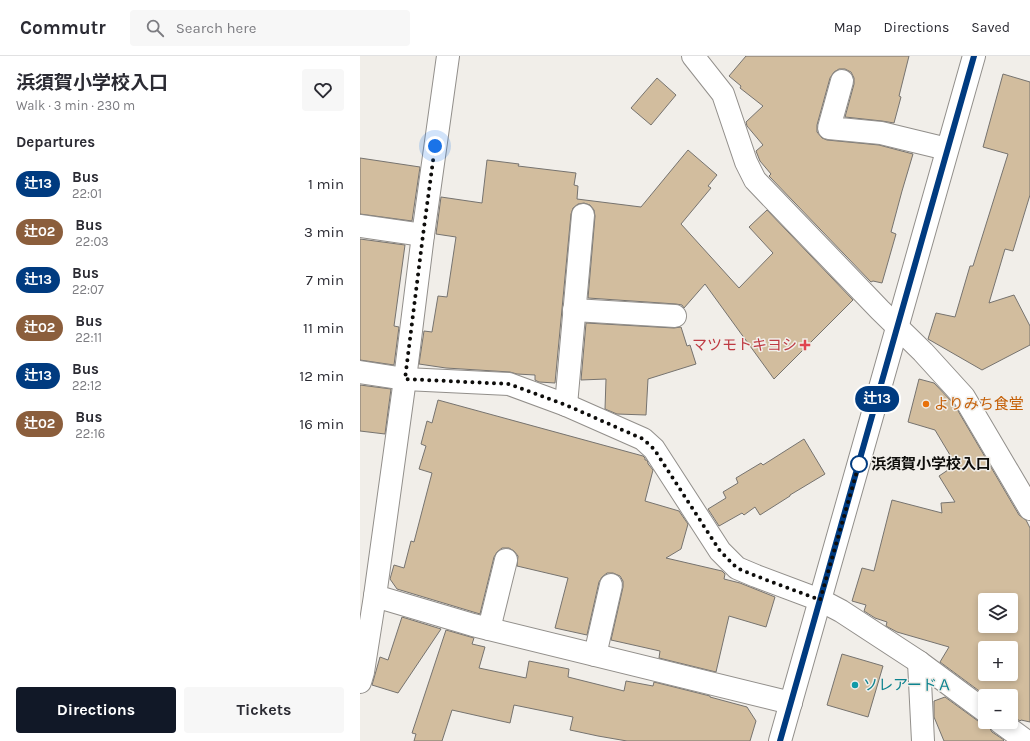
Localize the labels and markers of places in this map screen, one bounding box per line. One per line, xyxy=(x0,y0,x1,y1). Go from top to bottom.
place label: マツモトキヨシ xyxy=(692,336,797,354)
marker: マツモトキヨシ xyxy=(800,340,810,350)
place label: よりみち食堂 xyxy=(934,395,1024,413)
marker: よりみち食堂 xyxy=(921,399,931,409)
marker: 浜須賀小学校入口 xyxy=(850,455,868,473)
place label: 浜須賀小学校入口 xyxy=(871,455,991,473)
place label: ソレアードＡ xyxy=(863,676,952,694)
marker: ソレアードＡ xyxy=(850,680,860,690)

